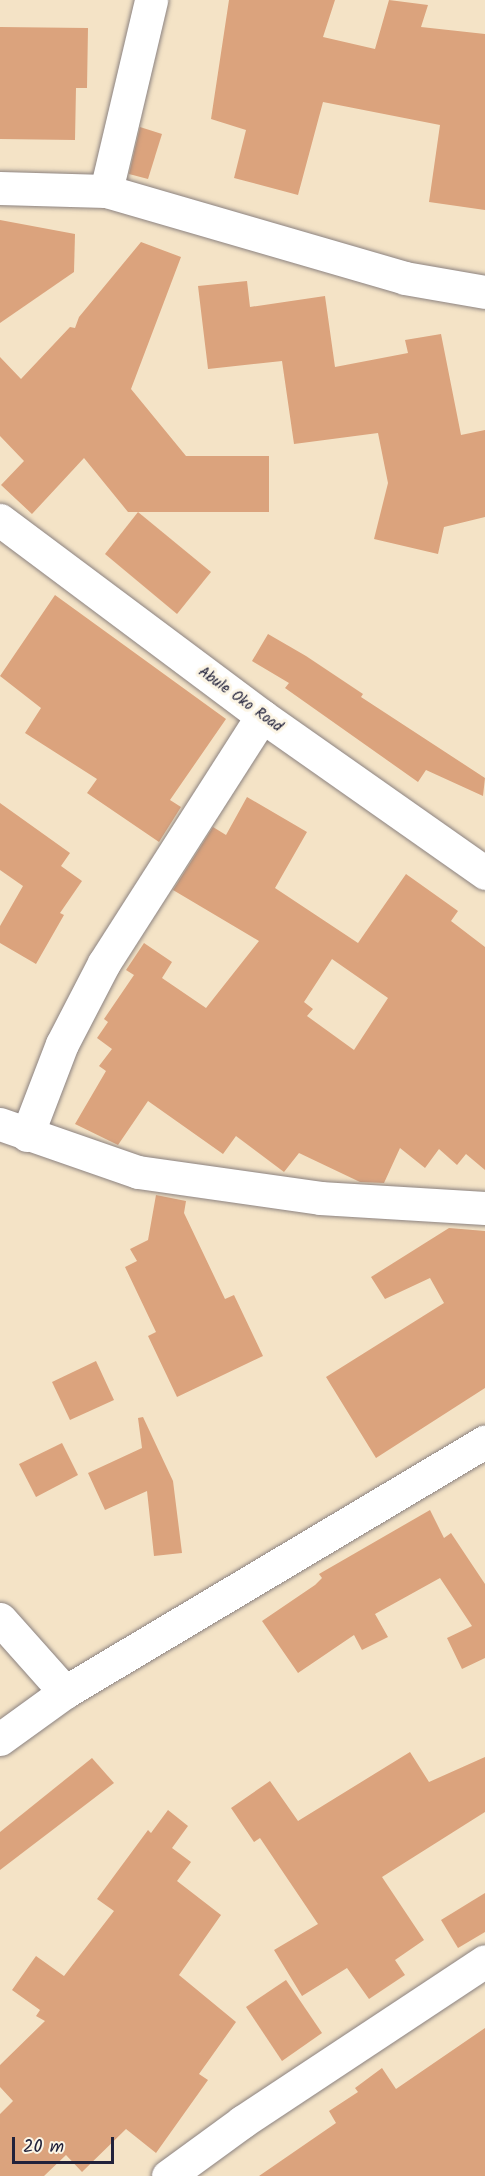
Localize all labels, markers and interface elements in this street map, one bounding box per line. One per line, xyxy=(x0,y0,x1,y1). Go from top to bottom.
street label: Abule Oko Road xyxy=(194,663,286,737)
scale bar xyxy=(15,2125,117,2163)
text: 20 m xyxy=(23,2133,64,2162)

